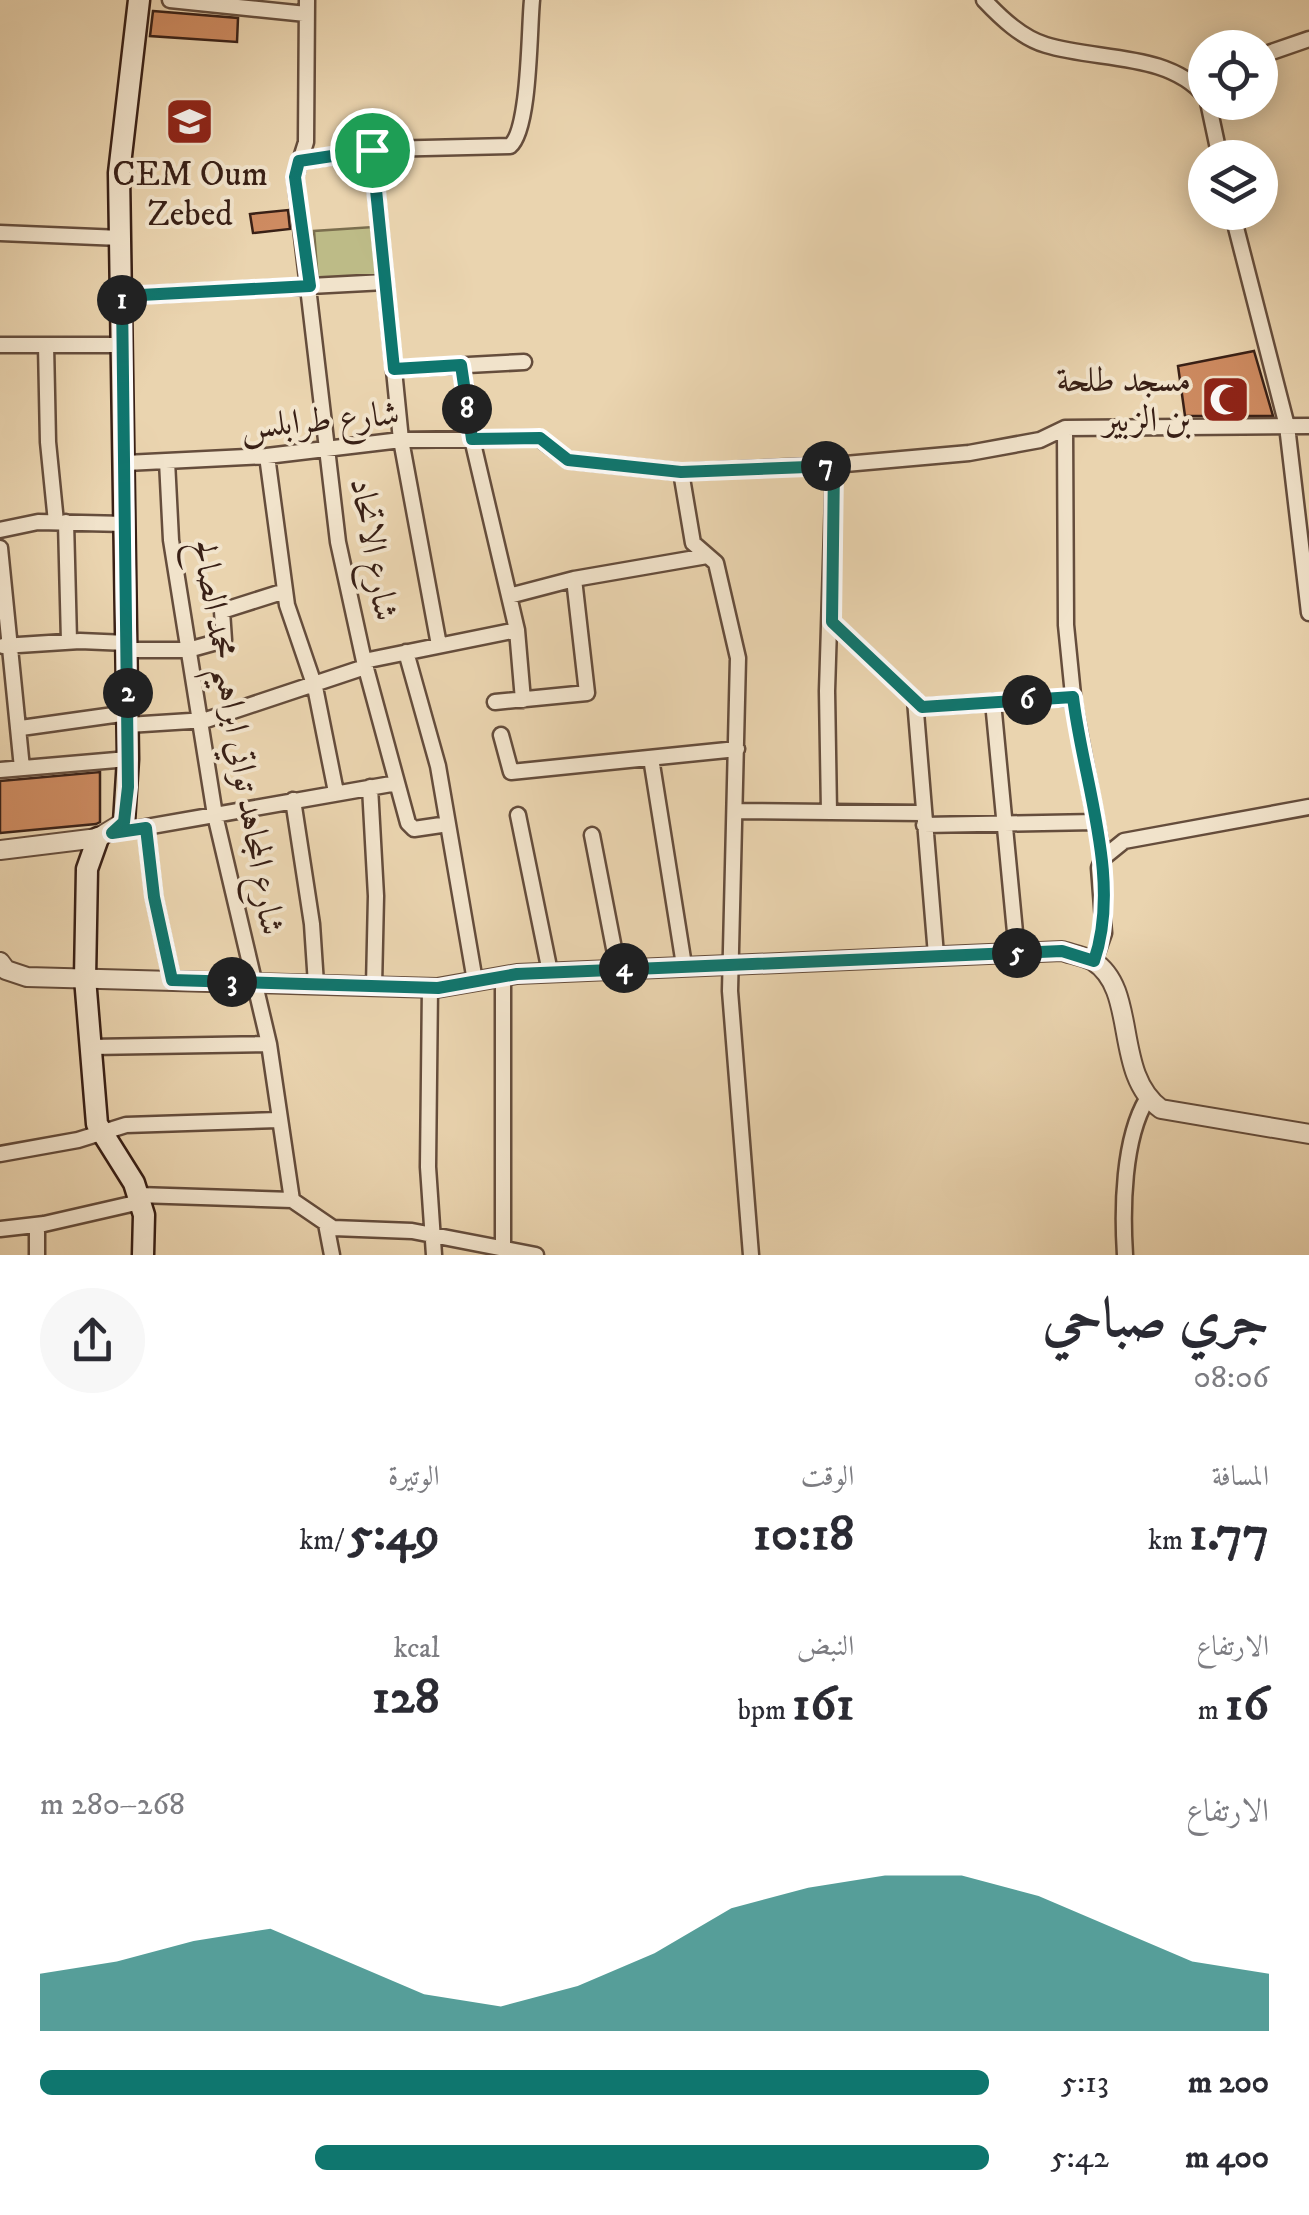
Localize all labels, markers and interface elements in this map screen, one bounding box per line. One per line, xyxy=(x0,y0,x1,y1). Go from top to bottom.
map controls xyxy=(1188,30,1278,230)
button: locate xyxy=(1188,30,1278,120)
school or university icon: CEM Oum Zebed xyxy=(164,95,216,147)
pin xyxy=(330,108,415,193)
icon: arrive xyxy=(345,123,400,178)
button: layers xyxy=(1188,140,1278,230)
place label: CEM Oum Zebed xyxy=(112,153,268,237)
pin: 1 xyxy=(97,275,147,325)
text: 1 xyxy=(117,282,127,317)
place label: مسجد طلحة بن الزبير xyxy=(1056,359,1191,443)
mosque icon: مسجد طلحة بن الزبير xyxy=(1200,373,1252,425)
pin: 8 xyxy=(442,384,492,434)
text: 8 xyxy=(460,391,474,426)
street label: شارع طرابلس xyxy=(239,392,402,455)
pin: 7 xyxy=(801,441,851,491)
text: 7 xyxy=(819,448,833,483)
street label: شارع الاتحاد xyxy=(334,474,407,625)
street label: شارع المجاهد تواتي ابراهيم محمد الصالح xyxy=(170,536,294,941)
pin: 2 xyxy=(103,668,153,718)
text: 2 xyxy=(121,675,135,710)
pin: 6 xyxy=(1002,675,1052,725)
text: 6 xyxy=(1020,682,1034,717)
pin: 5 xyxy=(992,928,1042,978)
text: 5 xyxy=(1010,935,1024,970)
pin: 4 xyxy=(599,943,649,993)
text: 4 xyxy=(616,950,632,985)
pin: 3 xyxy=(207,957,257,1007)
text: 3 xyxy=(227,964,237,999)
text: جري صباحي xyxy=(1042,1286,1269,1355)
button: share xyxy=(40,1288,145,1393)
text: 08:06 xyxy=(1194,1358,1269,1398)
text: الوتيرة xyxy=(388,1459,440,1494)
text: الوقت xyxy=(801,1459,854,1494)
text: المسافة xyxy=(1212,1459,1269,1494)
text: 5:49 xyxy=(348,1503,440,1566)
text: 10:18 xyxy=(753,1503,854,1566)
text: 1.77 xyxy=(1189,1503,1269,1566)
text: /km xyxy=(299,1523,348,1558)
text: km xyxy=(1148,1523,1189,1558)
text: النبض xyxy=(797,1629,854,1664)
text: الارتفاع xyxy=(1196,1629,1269,1664)
text: kcal xyxy=(394,1631,440,1666)
text: 128 xyxy=(372,1666,440,1729)
text: 161 xyxy=(792,1673,854,1736)
text: 16 xyxy=(1225,1673,1269,1736)
text: bpm xyxy=(738,1693,792,1728)
text: m xyxy=(1198,1693,1225,1728)
text: 268–280 m xyxy=(40,1785,185,1825)
text: الارتفاع xyxy=(1186,1792,1269,1832)
text: 5:13 xyxy=(1061,2063,1109,2103)
text: 200 m xyxy=(1188,2063,1269,2103)
text: 5:42 xyxy=(1051,2138,1109,2178)
text: 400 m xyxy=(1185,2138,1269,2178)

